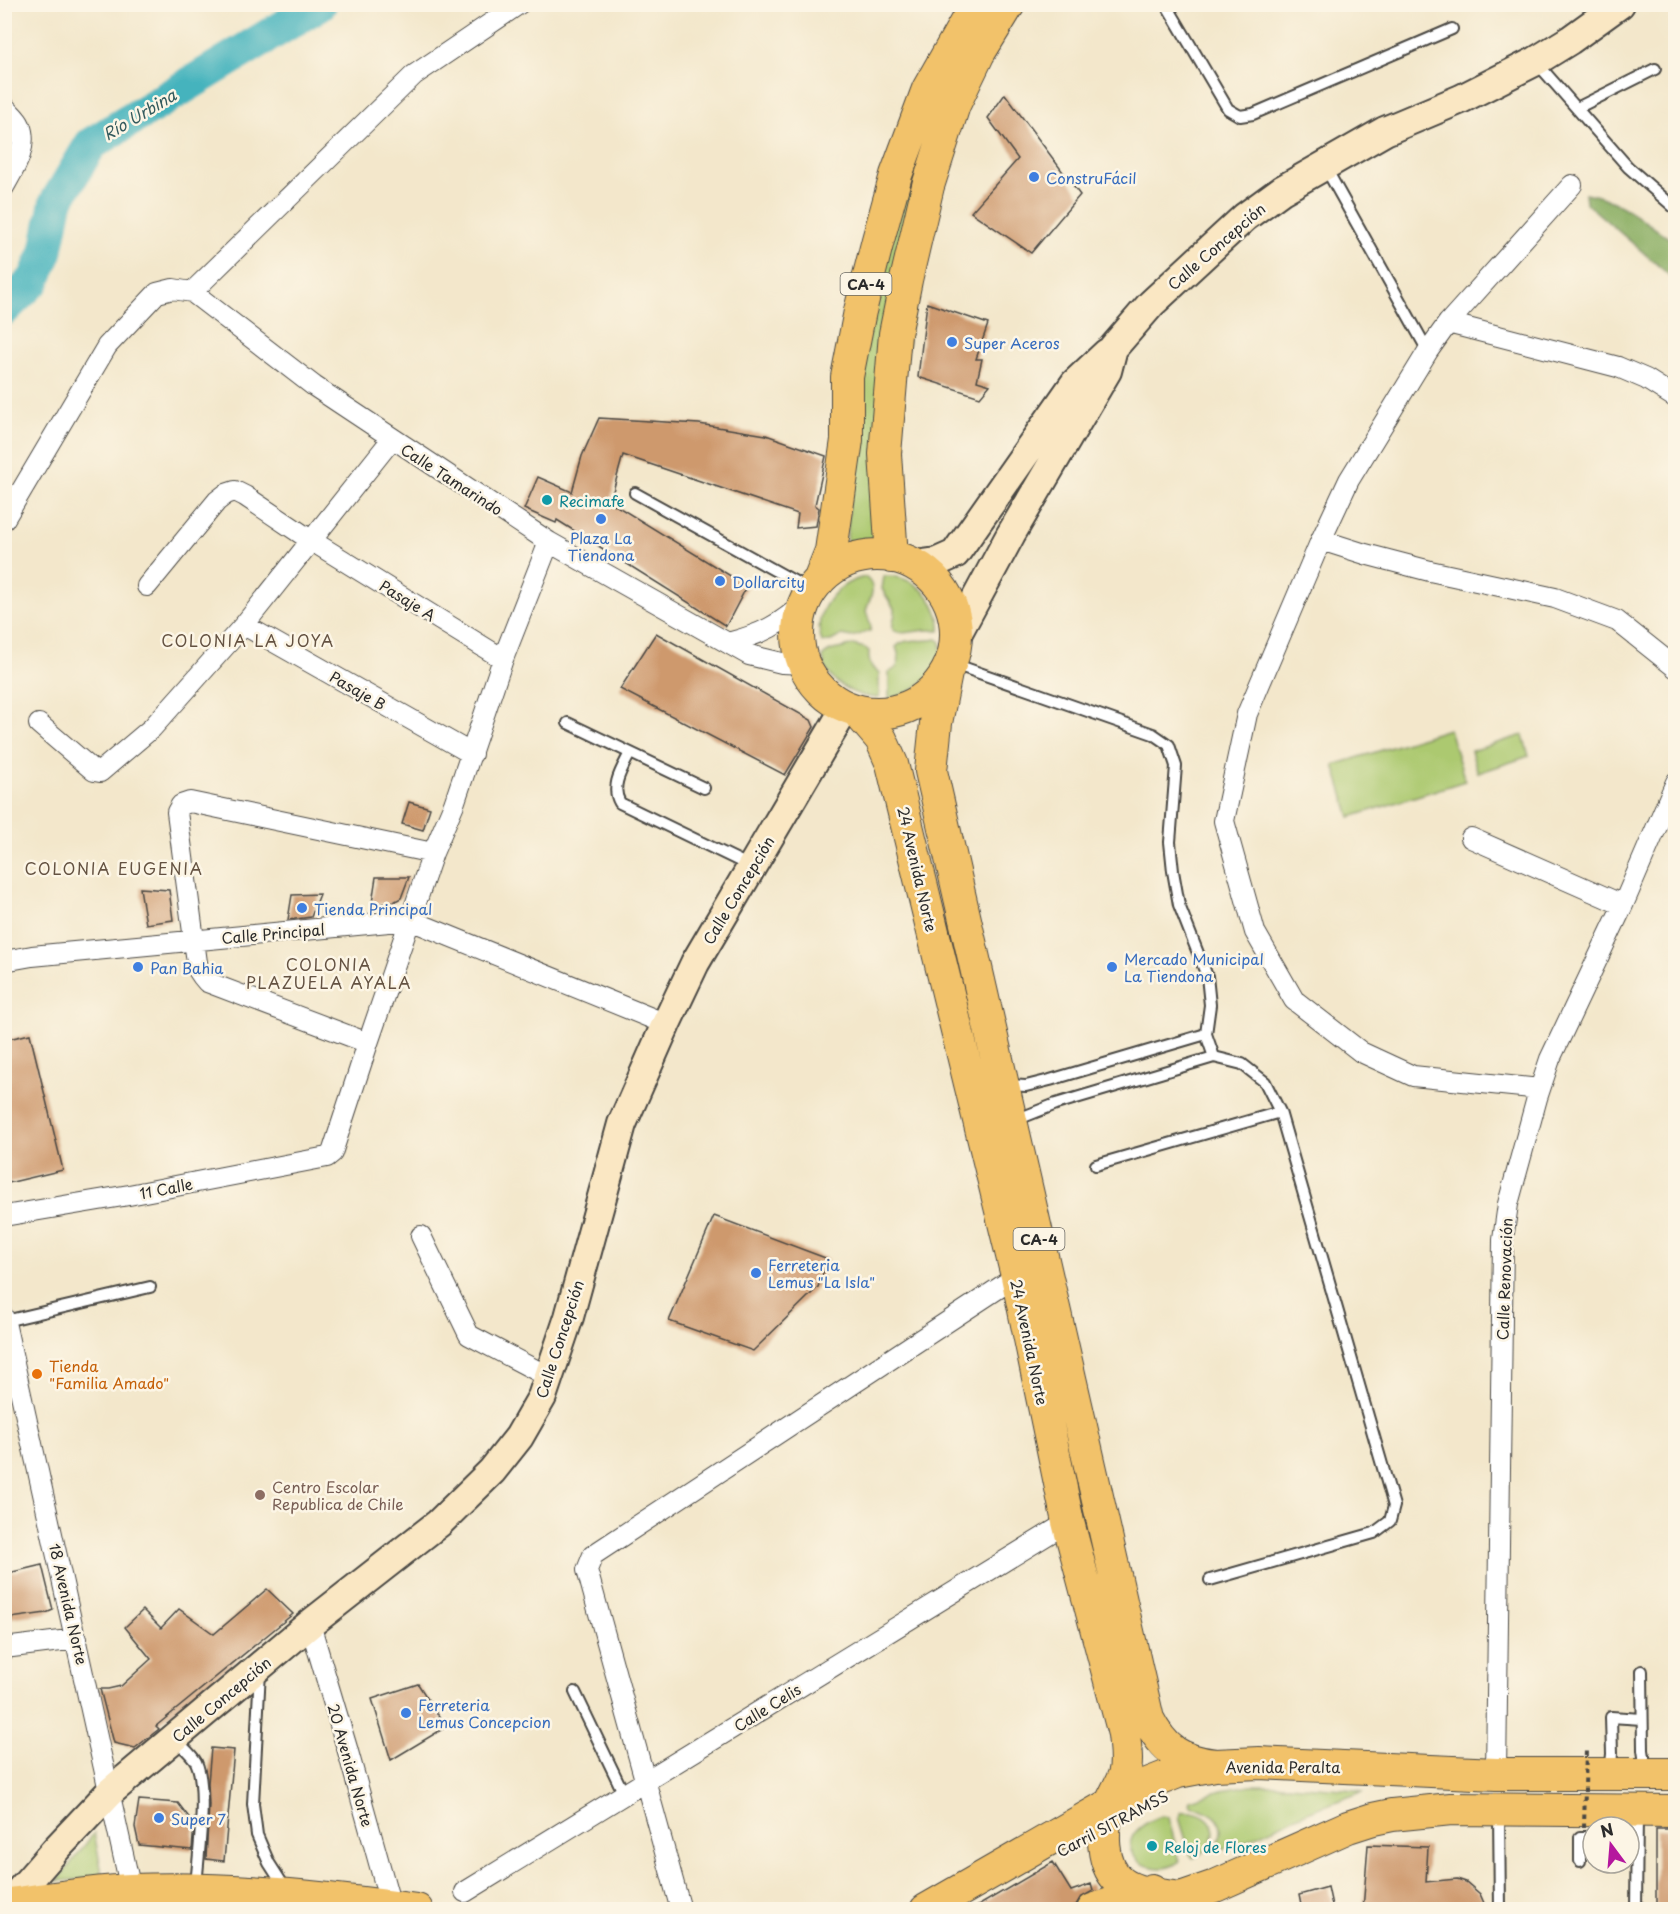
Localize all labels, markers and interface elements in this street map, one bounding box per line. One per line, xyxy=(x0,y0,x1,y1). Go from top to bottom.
water label: Río Urbina xyxy=(98,82,181,145)
place label: ConstruFácil xyxy=(1046,166,1137,189)
marker: ConstruFácil xyxy=(1027,170,1041,184)
street label: Calle Concepción xyxy=(1162,197,1270,295)
road number: CA-4 xyxy=(840,273,892,295)
place label: Super Aceros xyxy=(964,331,1060,354)
marker: Super Aceros xyxy=(945,335,959,349)
street label: Calle Tamarindo xyxy=(397,437,507,521)
place label: Recimafe xyxy=(559,489,625,512)
marker: Recimafe xyxy=(540,493,554,507)
marker: Plaza La Tiendona xyxy=(594,512,608,526)
place label: Plaza La Tiendona xyxy=(568,526,635,566)
place label: Dollarcity xyxy=(732,570,805,593)
street label: Pasaje A xyxy=(375,574,441,626)
marker: Dollarcity xyxy=(713,574,727,588)
district label: COLONIA LA JOYA xyxy=(161,628,335,652)
street label: Pasaje B xyxy=(326,665,390,715)
street label: 24 Avenida Norte xyxy=(892,804,944,934)
street label: Calle Concepción xyxy=(696,831,780,949)
district label: COLONIA EUGENIA xyxy=(25,856,203,880)
place label: Tienda Principal xyxy=(314,897,432,920)
marker: Tienda Principal xyxy=(295,901,309,915)
street label: Calle Principal xyxy=(220,917,326,949)
place label: Mercado Municipal La Tiendona xyxy=(1124,947,1264,987)
district label: COLONIA PLAZUELA AYALA xyxy=(246,952,412,994)
place label: Pan Bahia xyxy=(150,956,224,979)
marker: Pan Bahia xyxy=(131,960,145,974)
marker: Mercado Municipal La Tiendona xyxy=(1105,960,1119,974)
street label: 11 Calle xyxy=(138,1172,194,1204)
street label: Calle Renovación xyxy=(1490,1217,1518,1341)
road number: CA-4 xyxy=(1014,1228,1064,1250)
place label: Ferreteria Lemus "La Isla" xyxy=(768,1253,875,1293)
marker: Ferreteria Lemus "La Isla" xyxy=(749,1266,763,1280)
street label: Calle Concepción xyxy=(529,1277,589,1401)
street label: 24 Avenida Norte xyxy=(1005,1277,1055,1407)
place label: Tienda "Familia Amado" xyxy=(49,1354,169,1394)
marker: Tienda "Familia Amado" xyxy=(30,1367,44,1381)
place label: Centro Escolar Republica de Chile xyxy=(272,1475,404,1515)
marker: Centro Escolar Republica de Chile xyxy=(253,1488,267,1502)
street label: 18 Avenida Norte xyxy=(44,1541,94,1667)
street label: Calle Concepción xyxy=(166,1651,276,1747)
street label: Calle Celis xyxy=(729,1677,805,1737)
place label: Ferreteria Lemus Concepcion xyxy=(418,1693,551,1733)
street label: 20 Avenida Norte xyxy=(322,1701,380,1829)
marker: Ferreteria Lemus Concepcion xyxy=(399,1706,413,1720)
street label: Avenida Peralta xyxy=(1226,1755,1340,1778)
street label: Carril SITRAMSS xyxy=(1052,1784,1172,1862)
place label: Super 7 xyxy=(171,1807,226,1830)
marker: Super 7 xyxy=(152,1811,166,1825)
north arrow xyxy=(1581,1815,1641,1875)
text: N xyxy=(1597,1816,1616,1843)
place label: Reloj de Flores xyxy=(1164,1835,1267,1858)
marker: Reloj de Flores xyxy=(1145,1839,1159,1853)

